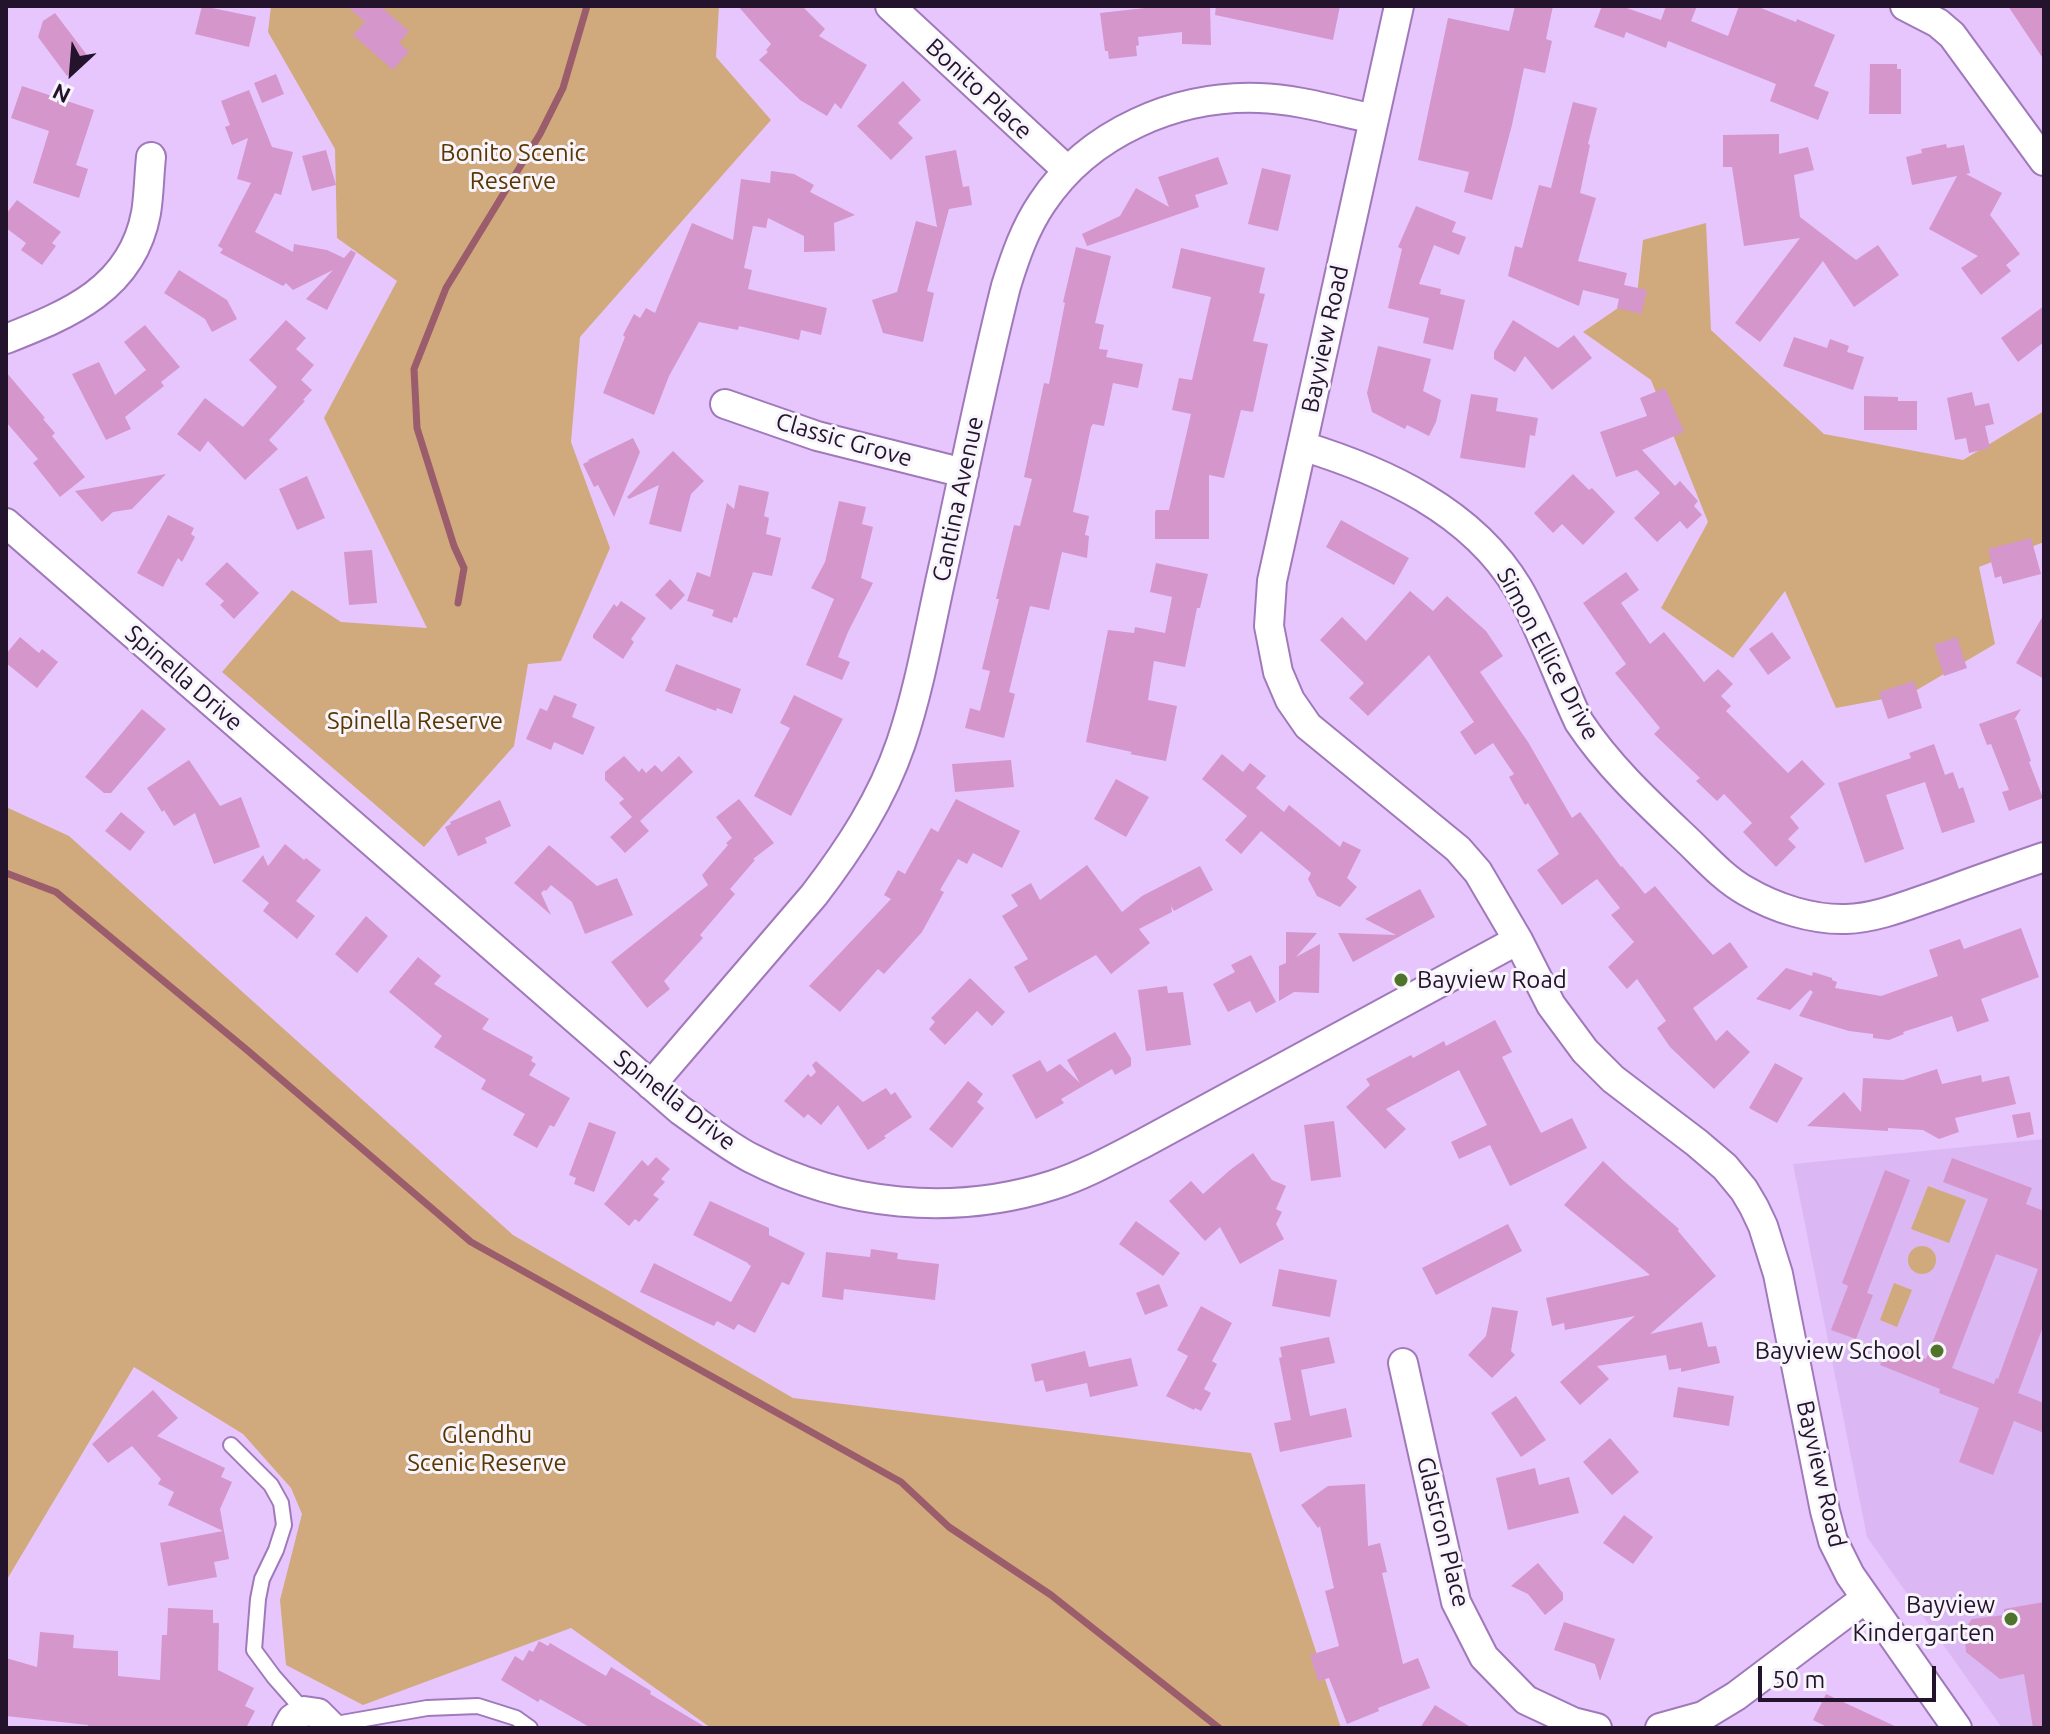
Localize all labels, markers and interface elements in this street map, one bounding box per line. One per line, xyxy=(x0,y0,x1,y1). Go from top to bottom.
north arrow xyxy=(32,32,112,112)
street label: Bonito Place xyxy=(920,32,1038,146)
text: N xyxy=(48,79,74,109)
park label: Bonito Scenic Reserve xyxy=(440,139,586,195)
street label: Bayview Road xyxy=(1295,263,1355,415)
street label: Classic Grove xyxy=(772,407,916,473)
street label: Cantina Avenue xyxy=(926,414,990,584)
street label: Simon Ellice Drive xyxy=(1490,563,1606,745)
street label: Spinella Drive xyxy=(119,619,249,737)
park label: Spinella Reserve xyxy=(327,707,503,735)
place label: Bayview Road xyxy=(1417,966,1567,994)
marker: Bayview Road xyxy=(1392,971,1410,989)
street label: Spinella Drive xyxy=(608,1044,742,1156)
place label: Bayview School xyxy=(1755,1337,1921,1365)
marker: Bayview School xyxy=(1928,1342,1946,1360)
street label: Bayview Road xyxy=(1790,1398,1852,1550)
park label: Glendhu Scenic Reserve xyxy=(407,1421,567,1477)
street label: Glastron Place xyxy=(1410,1454,1476,1610)
place label: Bayview Kindergarten xyxy=(1852,1591,1995,1647)
marker: Bayview Kindergarten xyxy=(2002,1610,2020,1628)
scale bar xyxy=(1762,1650,1940,1700)
text: 50 m xyxy=(1772,1666,1825,1693)

